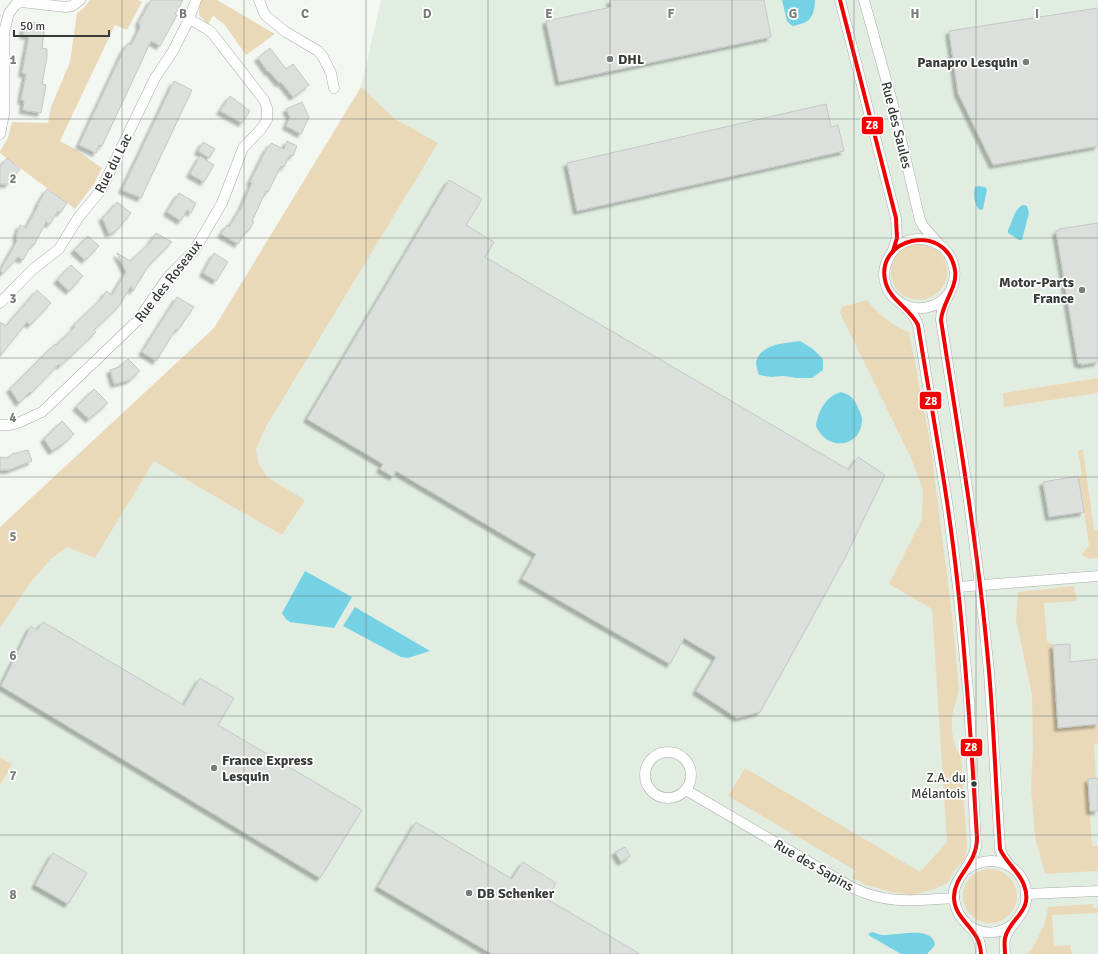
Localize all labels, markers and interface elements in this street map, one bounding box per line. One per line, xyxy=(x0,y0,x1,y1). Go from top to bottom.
text: B xyxy=(179,6,187,22)
text: C xyxy=(301,6,309,22)
text: D xyxy=(423,6,432,22)
text: E xyxy=(545,6,553,22)
text: F xyxy=(668,6,675,22)
text: G xyxy=(789,6,797,22)
text: H xyxy=(911,6,919,22)
text: I xyxy=(1035,6,1039,22)
scale bar xyxy=(14,12,109,38)
text: 50 m xyxy=(20,19,45,34)
place label: DHL xyxy=(618,51,645,68)
text: 1 xyxy=(9,52,17,68)
marker: DHL xyxy=(605,54,615,64)
place label: Panapro Lesquin xyxy=(917,54,1018,71)
marker: Panapro Lesquin xyxy=(1021,57,1031,67)
street label: Rue des Saules xyxy=(877,80,916,170)
line badge: Z8 xyxy=(861,116,884,135)
text: Z8 xyxy=(866,119,878,132)
street label: Rue du Lac xyxy=(91,130,136,196)
text: 2 xyxy=(9,171,17,187)
street label: Rue des Roseaux xyxy=(131,237,206,326)
place label: Motor-Parts France xyxy=(999,274,1074,307)
marker: Motor-Parts France xyxy=(1077,285,1087,295)
text: 3 xyxy=(9,291,17,307)
line badge: Z8 xyxy=(919,391,942,410)
text: Z8 xyxy=(925,395,937,408)
text: 4 xyxy=(9,410,17,426)
text: 5 xyxy=(9,529,17,545)
text: 6 xyxy=(9,648,17,664)
line badge: Z8 xyxy=(960,738,983,757)
text: Z8 xyxy=(965,741,977,754)
place label: France Express Lesquin xyxy=(222,752,313,785)
marker: France Express Lesquin xyxy=(209,763,219,773)
text: 7 xyxy=(9,768,17,784)
place label: Z.A. du Mélantois xyxy=(911,770,966,802)
marker: Z.A. du Mélantois xyxy=(969,779,979,789)
street label: Rue des Sapins xyxy=(771,836,857,895)
place label: DB Schenker xyxy=(477,885,555,902)
text: 8 xyxy=(9,887,17,903)
marker: DB Schenker xyxy=(464,888,474,898)

